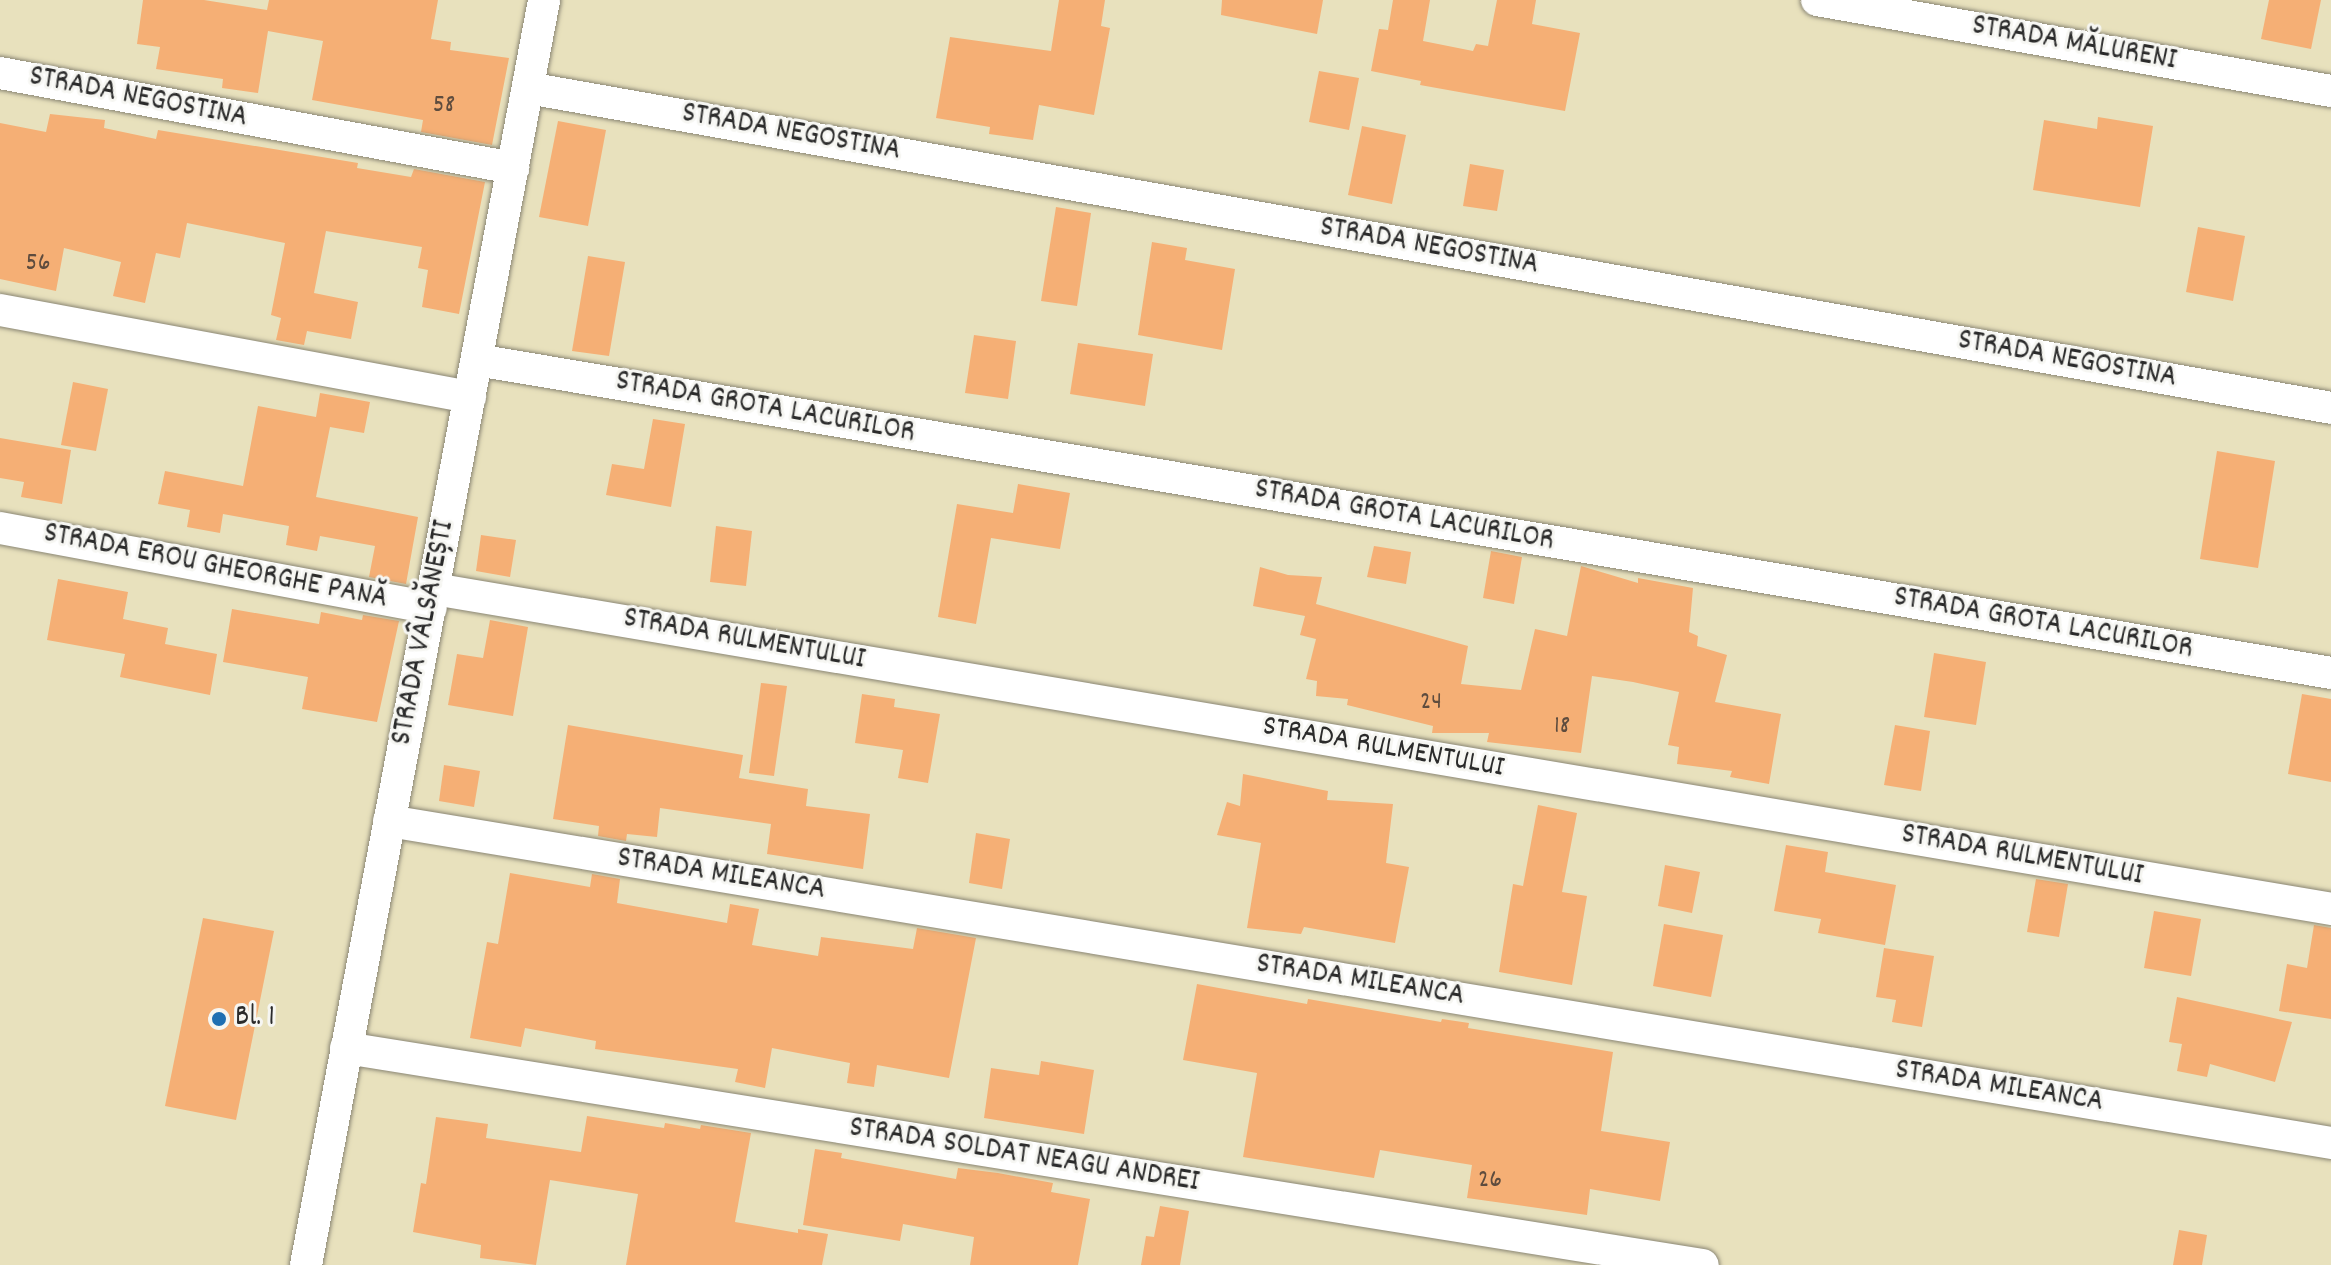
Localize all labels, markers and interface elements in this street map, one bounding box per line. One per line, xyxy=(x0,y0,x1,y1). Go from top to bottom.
street label: STRADA MĂLURENI xyxy=(1969,9,2179,81)
street label: STRADA NEGOSTINA xyxy=(26,60,250,138)
house number: 58 xyxy=(433,90,455,122)
street label: STRADA NEGOSTINA xyxy=(679,97,903,171)
street label: STRADA NEGOSTINA xyxy=(1317,211,1541,285)
house number: 56 xyxy=(26,248,50,280)
street label: STRADA NEGOSTINA xyxy=(1955,324,2179,398)
street label: STRADA GROTA LACURILOR xyxy=(613,365,917,453)
street label: STRADA GROTA LACURILOR xyxy=(1252,473,1556,561)
street label: STRADA EROU GHEORGHE PANĂ xyxy=(40,517,390,619)
street label: STRADA VÂLSĂNEȘTI xyxy=(386,518,464,748)
street label: STRADA GROTA LACURILOR xyxy=(1891,581,2195,669)
street label: STRADA RULMENTULUI xyxy=(620,602,868,680)
house number: 24 xyxy=(1420,687,1442,719)
street label: STRADA RULMENTULUI xyxy=(1259,710,1507,788)
house number: 18 xyxy=(1554,711,1570,743)
street label: STRADA RULMENTULUI xyxy=(1898,818,2146,896)
street label: STRADA MILEANCA xyxy=(614,842,828,910)
street label: STRADA MILEANCA xyxy=(1253,948,1467,1016)
place label: Bl. 1 xyxy=(235,1001,275,1037)
marker: Bl. 1 xyxy=(210,1010,228,1028)
street label: STRADA MILEANCA xyxy=(1892,1054,2106,1122)
street label: STRADA SOLDAT NEAGU ANDREI xyxy=(846,1112,1202,1202)
house number: 26 xyxy=(1478,1165,1502,1197)

